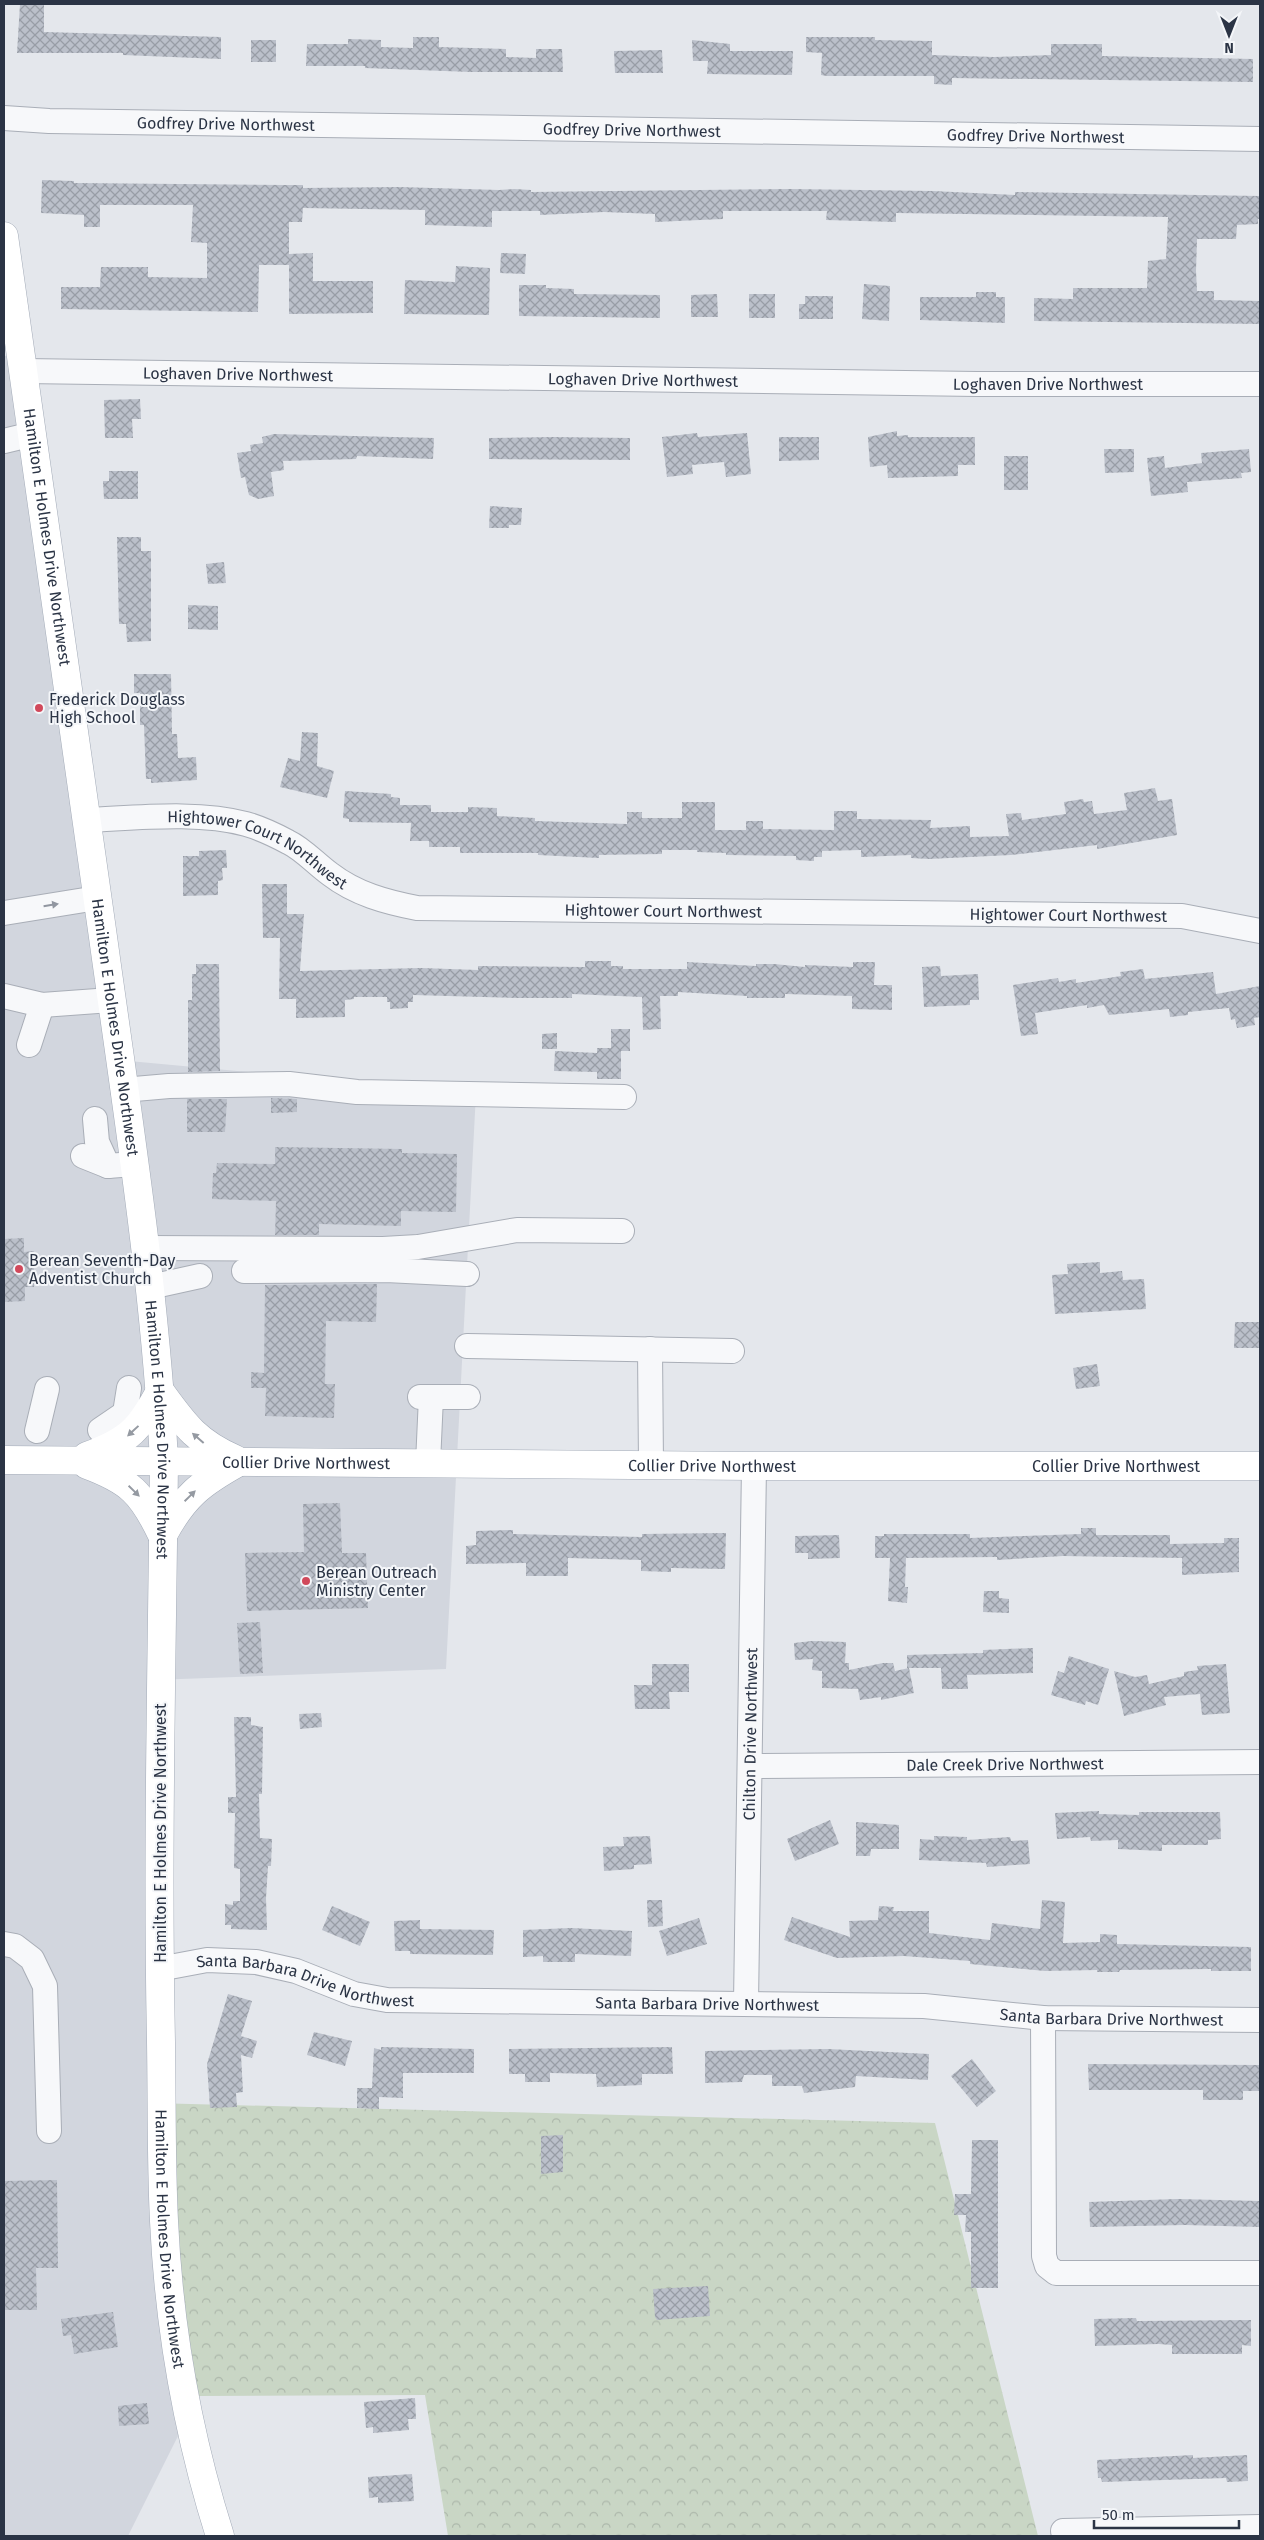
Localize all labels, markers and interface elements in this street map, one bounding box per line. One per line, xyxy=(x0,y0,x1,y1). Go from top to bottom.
north arrow xyxy=(1204,10,1254,60)
text: N xyxy=(1224,39,1234,56)
street label: Godfrey Drive Northwest xyxy=(137,113,315,135)
street label: Godfrey Drive Northwest xyxy=(543,119,721,141)
street label: Godfrey Drive Northwest xyxy=(947,125,1125,147)
street label: Loghaven Drive Northwest xyxy=(143,364,333,385)
street label: Loghaven Drive Northwest xyxy=(548,369,738,391)
street label: Loghaven Drive Northwest xyxy=(953,375,1143,394)
street label: Hamilton E Holmes Drive Northwest xyxy=(19,407,75,667)
place label: Frederick Douglass High School xyxy=(49,690,185,727)
marker: Frederick Douglass High School xyxy=(33,702,45,714)
street label: Hightower Court Northwest xyxy=(167,807,351,893)
street label: Hamilton E Holmes Drive Northwest xyxy=(88,897,143,1157)
one-way arrow xyxy=(43,901,59,909)
street label: Hightower Court Northwest xyxy=(565,901,762,922)
street label: Hightower Court Northwest xyxy=(970,905,1167,926)
place label: Berean Seventh-Day Adventist Church xyxy=(29,1251,176,1288)
marker: Berean Seventh-Day Adventist Church xyxy=(13,1263,25,1275)
street label: Hamilton E Holmes Drive Northwest xyxy=(141,1299,173,1560)
one-way arrow xyxy=(128,1425,140,1437)
one-way arrow xyxy=(192,1432,205,1443)
street label: Collier Drive Northwest xyxy=(222,1453,390,1473)
street label: Collier Drive Northwest xyxy=(628,1456,796,1476)
street label: Collier Drive Northwest xyxy=(1032,1457,1200,1476)
one-way arrow xyxy=(128,1485,140,1497)
one-way arrow xyxy=(184,1490,196,1502)
place label: Berean Outreach Ministry Center xyxy=(316,1563,437,1600)
marker: Berean Outreach Ministry Center xyxy=(300,1575,312,1587)
street label: Chilton Drive Northwest xyxy=(740,1647,761,1821)
street label: Hamilton E Holmes Drive Northwest xyxy=(151,1703,170,1963)
street label: Dale Creek Drive Northwest xyxy=(906,1754,1104,1775)
street label: Santa Barbara Drive Northwest xyxy=(195,1951,414,2011)
street label: Santa Barbara Drive Northwest xyxy=(595,1993,819,2015)
street label: Santa Barbara Drive Northwest xyxy=(999,2005,1224,2030)
street label: Hamilton E Holmes Drive Northwest xyxy=(152,2109,189,2370)
scale bar xyxy=(1094,2498,1239,2530)
text: 50 m xyxy=(1102,2506,1135,2524)

